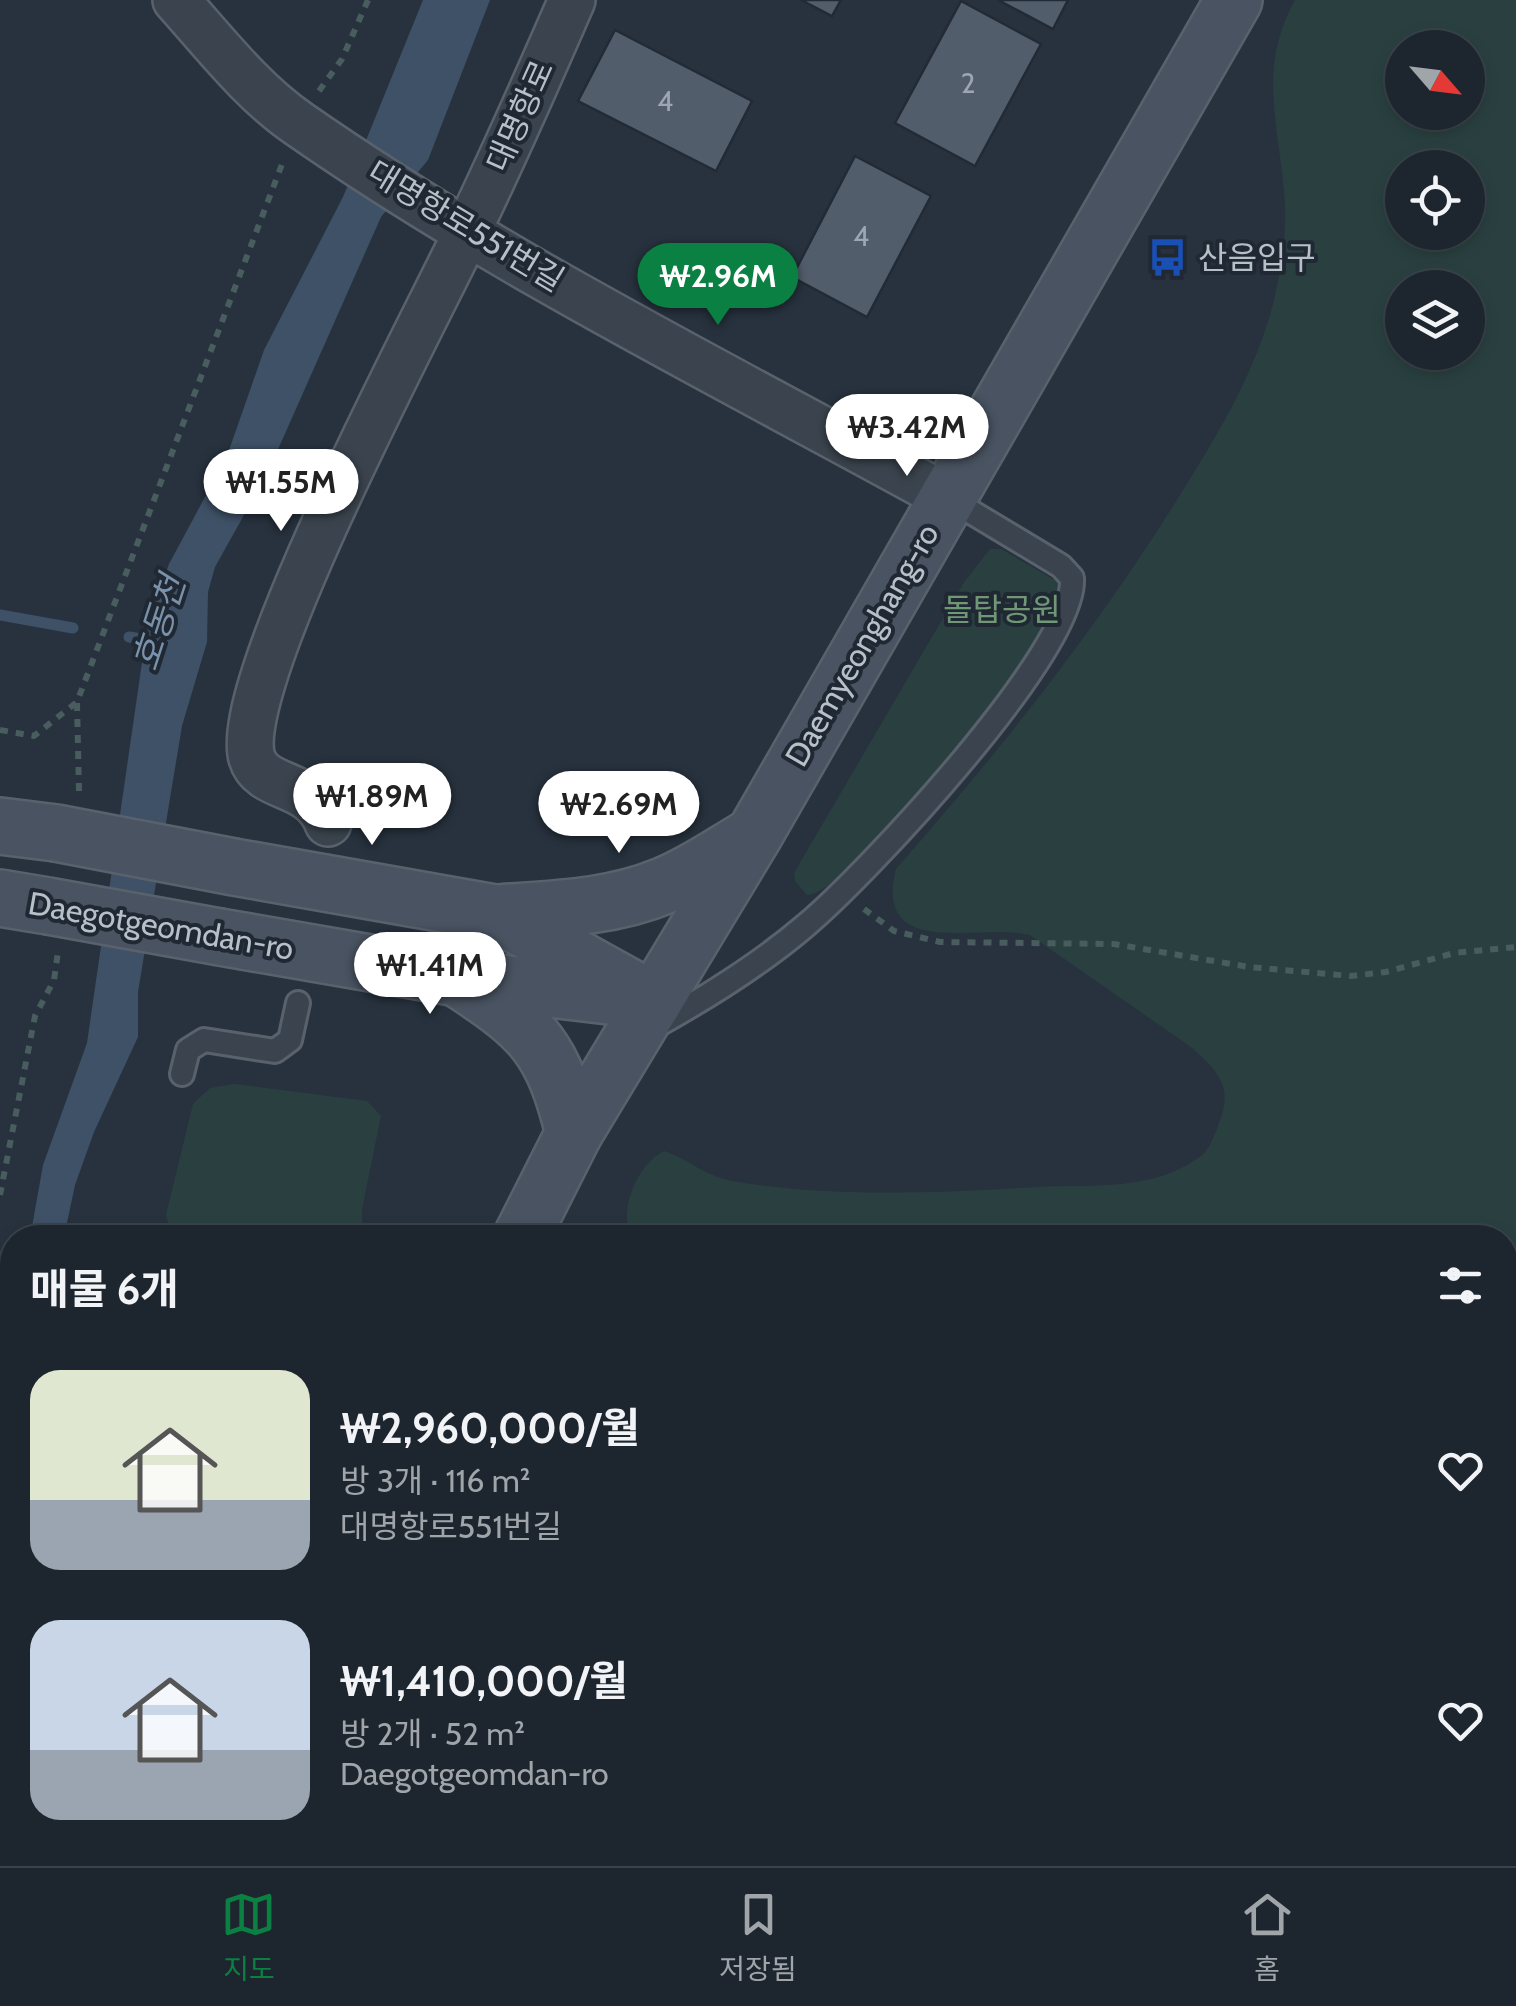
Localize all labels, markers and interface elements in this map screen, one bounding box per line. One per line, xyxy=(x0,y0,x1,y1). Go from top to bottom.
north arrow xyxy=(1385,30,1485,130)
map controls xyxy=(1385,30,1485,370)
street label: 대명항로 xyxy=(478,54,561,178)
house number: 2 xyxy=(961,66,975,100)
house number: 4 xyxy=(657,84,673,118)
button: locate xyxy=(1385,150,1485,250)
street label: 대명항로551번길 xyxy=(361,152,571,299)
house number: 4 xyxy=(853,219,869,253)
bus stop icon: 산음입구 xyxy=(1147,237,1189,279)
place label: 산음입구 xyxy=(1198,238,1316,277)
pin: ₩2.96M xyxy=(637,243,799,328)
text: ₩2.96M xyxy=(659,256,777,295)
button: layers xyxy=(1385,270,1485,370)
pin: ₩3.42M xyxy=(826,394,988,479)
text: ₩3.42M xyxy=(848,407,966,446)
pin: ₩1.55M xyxy=(200,449,362,534)
text: ₩1.55M xyxy=(226,462,336,501)
street label: Daemyeonghang-ro xyxy=(776,517,947,773)
water label: 호동천 xyxy=(123,567,195,675)
park label: 돌탑공원 xyxy=(943,590,1061,629)
pin: ₩1.89M xyxy=(291,763,453,848)
pin: ₩2.69M xyxy=(538,771,700,856)
text: ₩1.89M xyxy=(315,776,429,815)
text: ₩2.69M xyxy=(560,784,678,823)
street label: Daegotgeomdan-ro xyxy=(25,883,297,968)
pin: ₩1.41M xyxy=(349,932,511,1017)
text: ₩1.41M xyxy=(376,945,484,984)
icon: filters xyxy=(1433,1258,1488,1313)
text: 매물 6개 xyxy=(30,1263,179,1315)
text: ₩2,960,000/월 xyxy=(340,1402,640,1454)
icon: home xyxy=(110,1410,230,1530)
icon: heart xyxy=(1433,1443,1488,1498)
text: 방 3개 · 116 m² xyxy=(340,1461,530,1500)
text: 대명항로551번길 xyxy=(340,1507,562,1546)
text: ₩1,410,000/월 xyxy=(340,1655,628,1707)
icon: home xyxy=(110,1660,230,1780)
icon: heart xyxy=(1433,1693,1488,1748)
text: 방 2개 · 52 m² xyxy=(340,1714,525,1753)
text: Daegotgeomdan-ro xyxy=(340,1754,609,1793)
tab: 지도 xyxy=(221,1887,276,1987)
tab: 저장됨 xyxy=(719,1887,797,1987)
tab: 홈 xyxy=(1240,1887,1295,1987)

